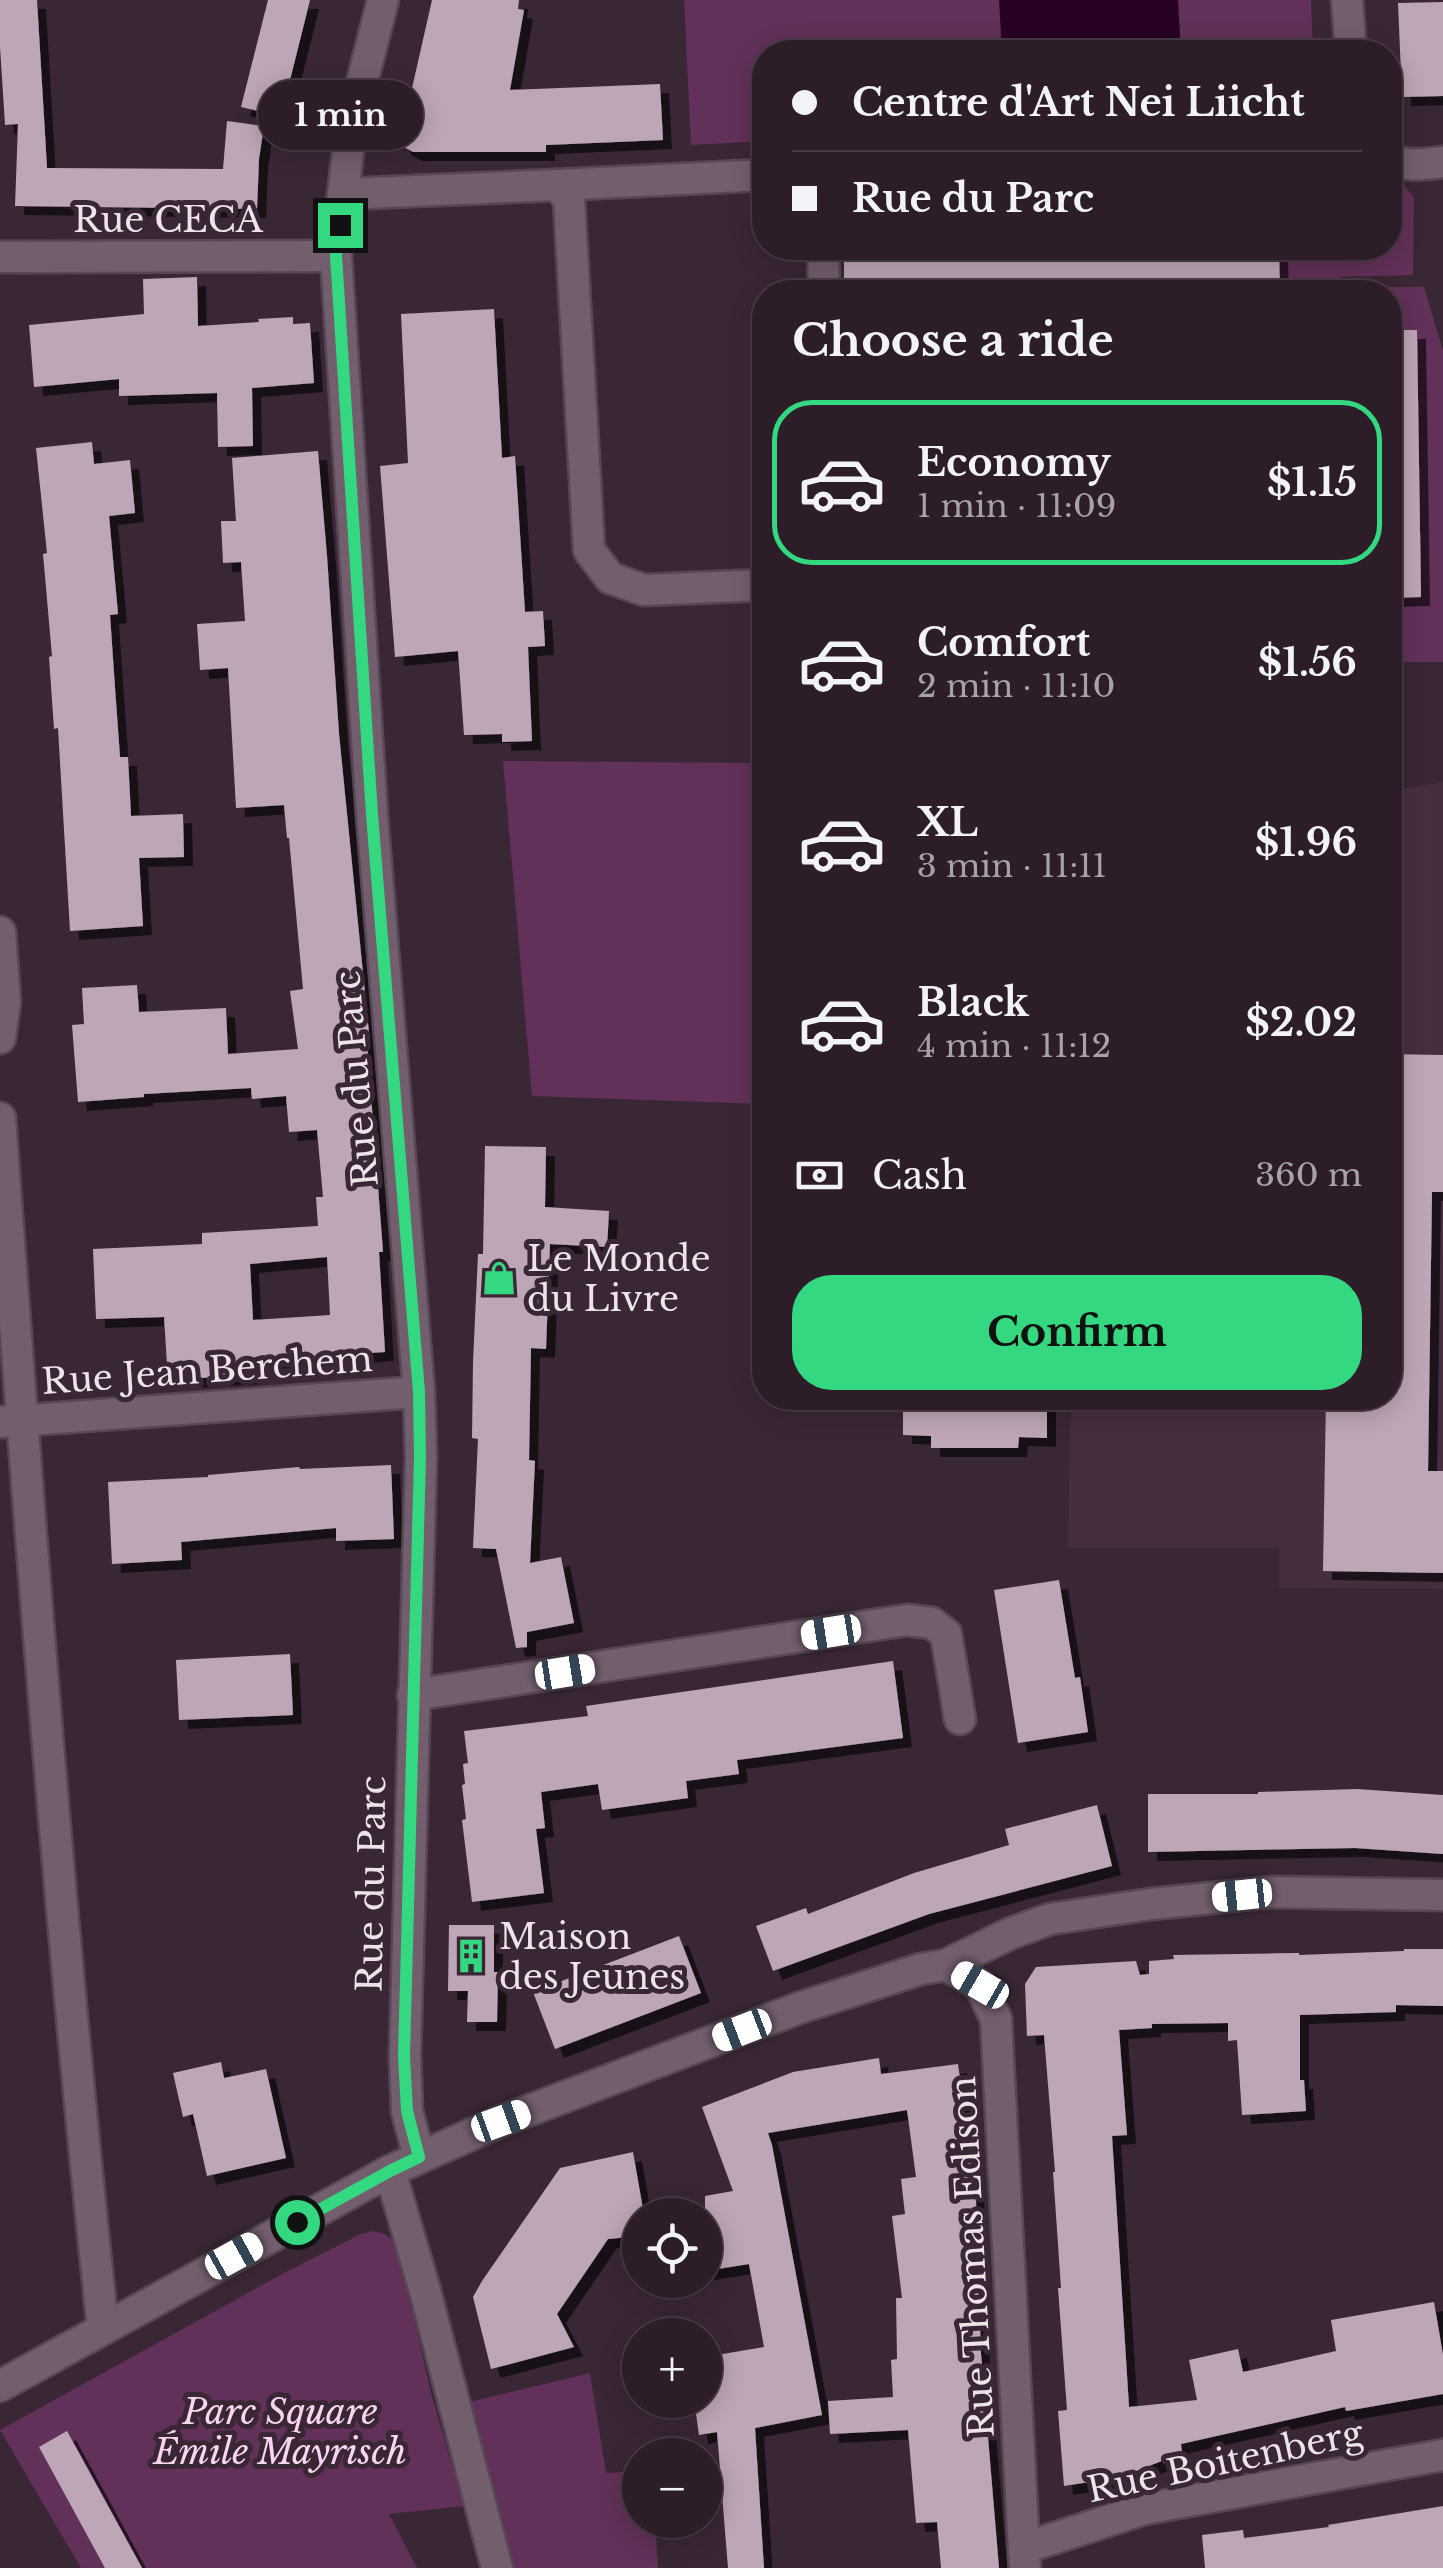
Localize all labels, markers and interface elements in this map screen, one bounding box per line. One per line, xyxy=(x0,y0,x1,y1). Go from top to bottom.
text: Centre d'Art Nei Liicht xyxy=(852,79,1305,126)
callout: 1 min xyxy=(258,80,422,150)
text: 1 min xyxy=(294,95,387,135)
text: Rue du Parc xyxy=(852,175,1094,222)
street label: Rue CECA xyxy=(73,198,264,241)
route end xyxy=(318,203,363,248)
text: Choose a ride xyxy=(792,312,1114,368)
icon: car xyxy=(797,438,887,528)
text: Economy xyxy=(917,439,1111,486)
text: $1.15 xyxy=(1267,459,1357,506)
text: 1 min · 11:09 xyxy=(917,486,1116,526)
icon: car xyxy=(797,618,887,708)
text: Comfort xyxy=(917,619,1090,666)
text: $1.56 xyxy=(1258,639,1357,686)
text: 2 min · 11:10 xyxy=(917,666,1115,706)
icon: car xyxy=(797,798,887,888)
text: XL xyxy=(917,799,978,846)
text: $1.96 xyxy=(1255,819,1357,866)
text: 3 min · 11:11 xyxy=(917,846,1107,886)
street label: Rue du Parc xyxy=(325,969,387,1189)
icon: car xyxy=(797,978,887,1068)
text: Black xyxy=(917,979,1029,1026)
text: $2.02 xyxy=(1245,999,1357,1046)
text: 4 min · 11:12 xyxy=(917,1026,1111,1066)
icon: cash xyxy=(792,1148,847,1203)
text: Cash xyxy=(872,1152,967,1199)
text: 360 m xyxy=(1255,1155,1362,1195)
place label: Le Monde du Livre xyxy=(527,1237,710,1320)
shop icon: Le Monde du Livre xyxy=(480,1259,518,1297)
button: Confirm xyxy=(792,1275,1362,1390)
street label: Rue Jean Berchem xyxy=(40,1337,374,1403)
car xyxy=(799,1612,863,1652)
car xyxy=(533,1652,597,1692)
street label: Rue du Parc xyxy=(348,1775,394,1993)
car xyxy=(1211,1877,1273,1913)
place label: Maison des Jeunes xyxy=(499,1915,685,1998)
building icon: Maison des Jeunes xyxy=(452,1937,490,1975)
car xyxy=(947,1957,1013,2013)
car xyxy=(709,2005,775,2055)
street label: Rue Thomas Edison xyxy=(941,2075,1003,2439)
car xyxy=(468,2097,534,2145)
map controls xyxy=(622,2198,722,2538)
button: locate xyxy=(622,2198,722,2298)
route start xyxy=(275,2200,320,2245)
car xyxy=(200,2228,268,2284)
button: + xyxy=(622,2318,722,2418)
park label: Parc Square Émile Mayrisch xyxy=(152,2390,407,2473)
street label: Rue Boitenberg xyxy=(1083,2411,1368,2511)
button: − xyxy=(622,2438,722,2538)

